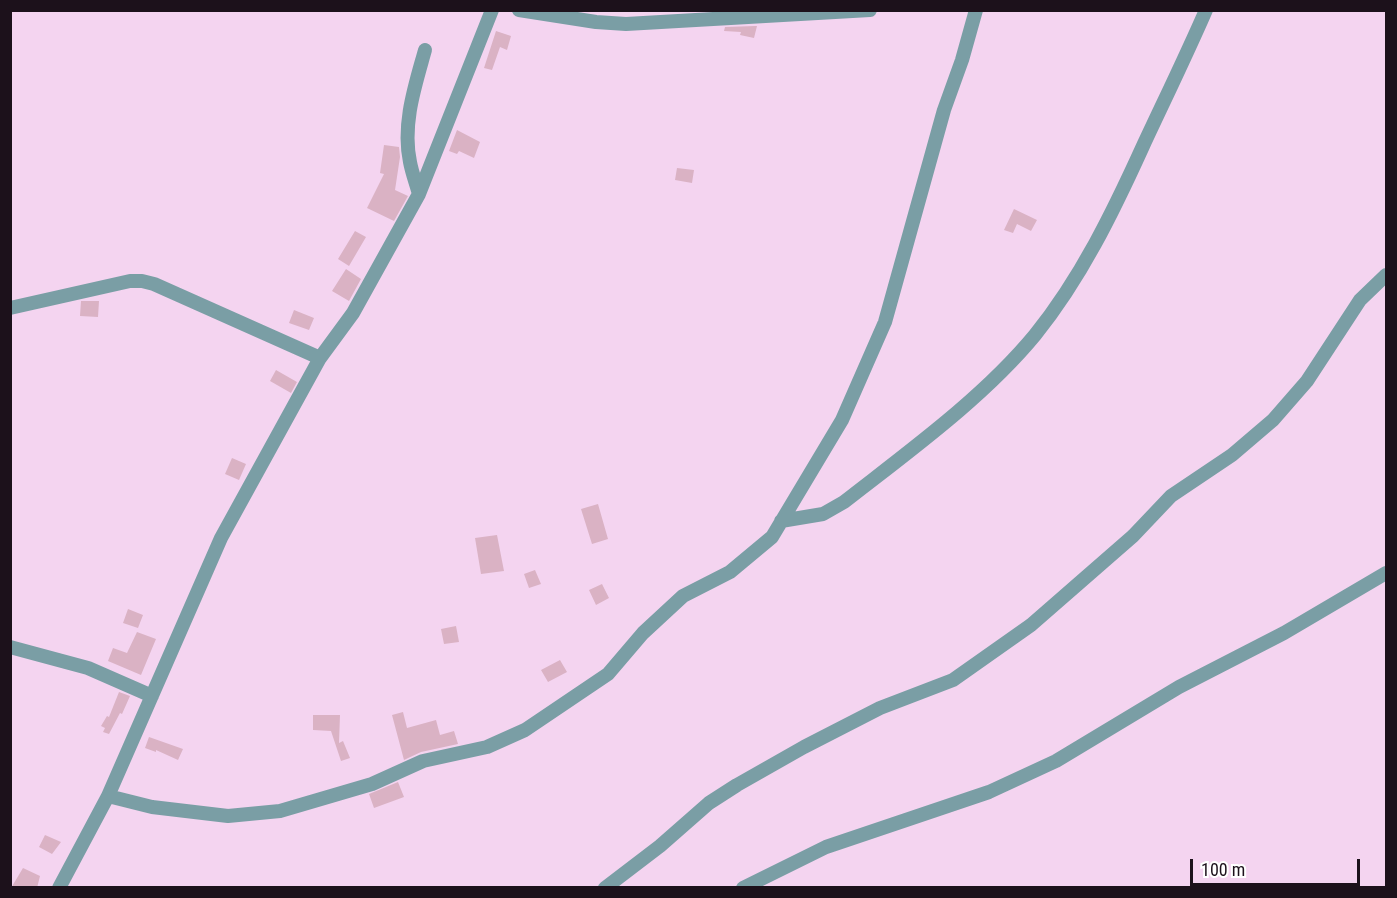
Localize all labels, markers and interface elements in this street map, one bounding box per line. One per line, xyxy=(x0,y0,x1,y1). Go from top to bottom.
scale bar xyxy=(1193,847,1362,885)
text: 100 m xyxy=(1201,859,1245,880)

